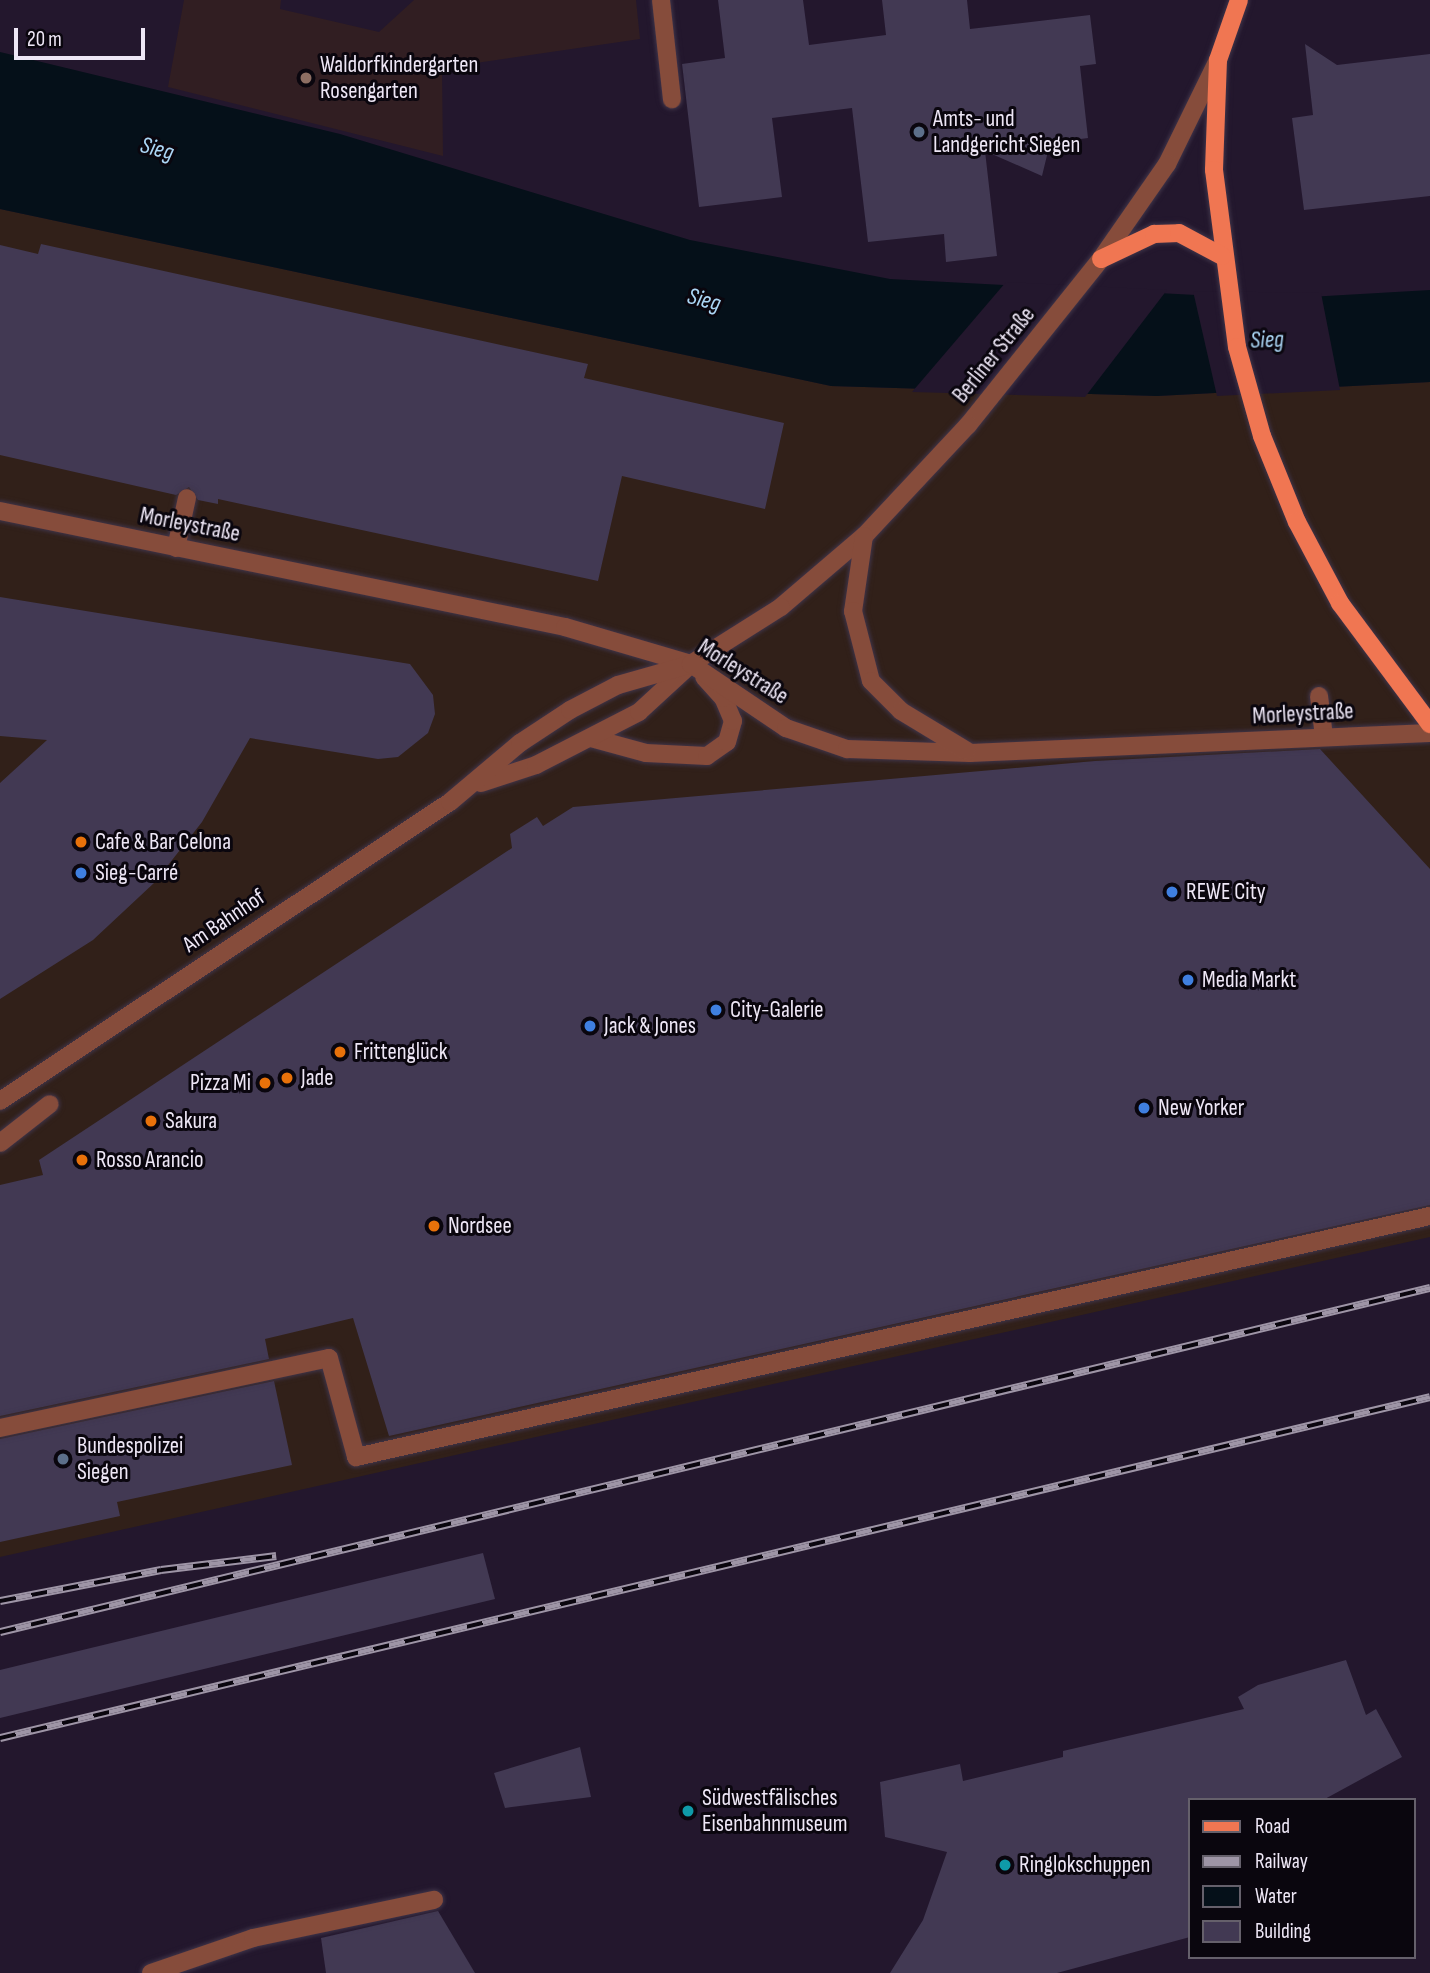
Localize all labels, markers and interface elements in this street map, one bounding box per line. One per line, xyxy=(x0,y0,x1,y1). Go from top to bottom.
scale bar xyxy=(18,14,149,58)
text: 20 m xyxy=(27,27,62,52)
place label: Waldorfkindergarten Rosengarten xyxy=(320,51,478,105)
marker: Waldorfkindergarten Rosengarten xyxy=(298,70,314,86)
place label: Amts- und Landgericht Siegen xyxy=(933,105,1080,159)
marker: Amts- und Landgericht Siegen xyxy=(911,124,927,140)
water label: Sieg xyxy=(137,131,177,167)
water label: Sieg xyxy=(684,282,724,318)
street label: Berliner Straße xyxy=(947,302,1041,408)
water label: Sieg xyxy=(1250,325,1284,355)
street label: Morleystraße xyxy=(138,502,242,548)
street label: Morleystraße xyxy=(693,633,793,711)
street label: Morleystraße xyxy=(1252,698,1354,730)
place label: Cafe & Bar Celona xyxy=(95,828,231,856)
marker: Cafe & Bar Celona xyxy=(73,834,89,850)
place label: Sieg-Carré xyxy=(95,859,178,887)
marker: Sieg-Carré xyxy=(73,865,89,881)
place label: REWE City xyxy=(1186,878,1266,906)
street label: Am Bahnhof xyxy=(178,883,270,959)
marker: REWE City xyxy=(1164,884,1180,900)
place label: Media Markt xyxy=(1202,966,1296,994)
marker: Media Markt xyxy=(1180,972,1196,988)
place label: City-Galerie xyxy=(730,996,823,1024)
marker: City-Galerie xyxy=(708,1002,724,1018)
place label: Jack & Jones xyxy=(604,1012,696,1040)
marker: Jack & Jones xyxy=(582,1018,598,1034)
place label: Frittenglück xyxy=(354,1038,448,1066)
marker: Frittenglück xyxy=(332,1044,348,1060)
place label: Jade xyxy=(301,1064,333,1092)
place label: Pizza Mi xyxy=(190,1069,251,1097)
marker: Jade xyxy=(279,1070,295,1086)
marker: Pizza Mi xyxy=(257,1075,273,1091)
place label: New Yorker xyxy=(1158,1094,1244,1122)
marker: New Yorker xyxy=(1136,1100,1152,1116)
place label: Sakura xyxy=(165,1107,217,1135)
marker: Sakura xyxy=(143,1113,159,1129)
place label: Rosso Arancio xyxy=(96,1146,204,1174)
marker: Rosso Arancio xyxy=(74,1152,90,1168)
place label: Nordsee xyxy=(448,1212,512,1240)
marker: Nordsee xyxy=(426,1218,442,1234)
place label: Bundespolizei Siegen xyxy=(77,1432,183,1486)
marker: Bundespolizei Siegen xyxy=(55,1451,71,1467)
place label: Südwestfälisches Eisenbahnmuseum xyxy=(702,1784,847,1838)
legend xyxy=(1188,1798,1416,1959)
marker: Südwestfälisches Eisenbahnmuseum xyxy=(680,1803,696,1819)
text: Road xyxy=(1255,1814,1290,1839)
text: Railway xyxy=(1255,1849,1308,1874)
place label: Ringlokschuppen xyxy=(1019,1851,1150,1879)
marker: Ringlokschuppen xyxy=(997,1857,1013,1873)
text: Water xyxy=(1255,1884,1297,1909)
text: Building xyxy=(1255,1919,1311,1944)

